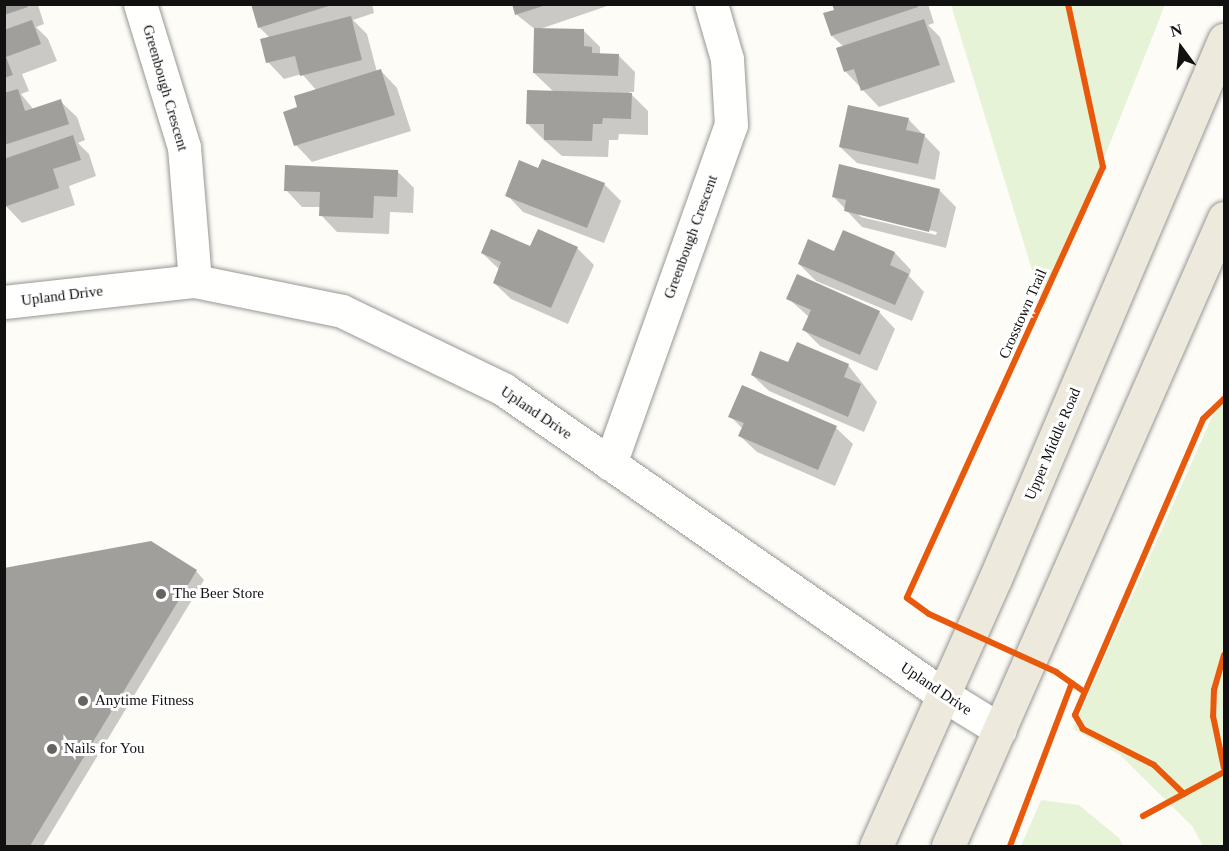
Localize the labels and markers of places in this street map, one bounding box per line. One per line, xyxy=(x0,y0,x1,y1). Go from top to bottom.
place label: The Beer Store xyxy=(173,585,264,603)
marker: The Beer Store xyxy=(154,587,168,601)
place label: Anytime Fitness xyxy=(95,692,194,710)
marker: Anytime Fitness xyxy=(76,694,90,708)
place label: Nails for You xyxy=(64,740,145,758)
marker: Nails for You xyxy=(45,742,59,756)

